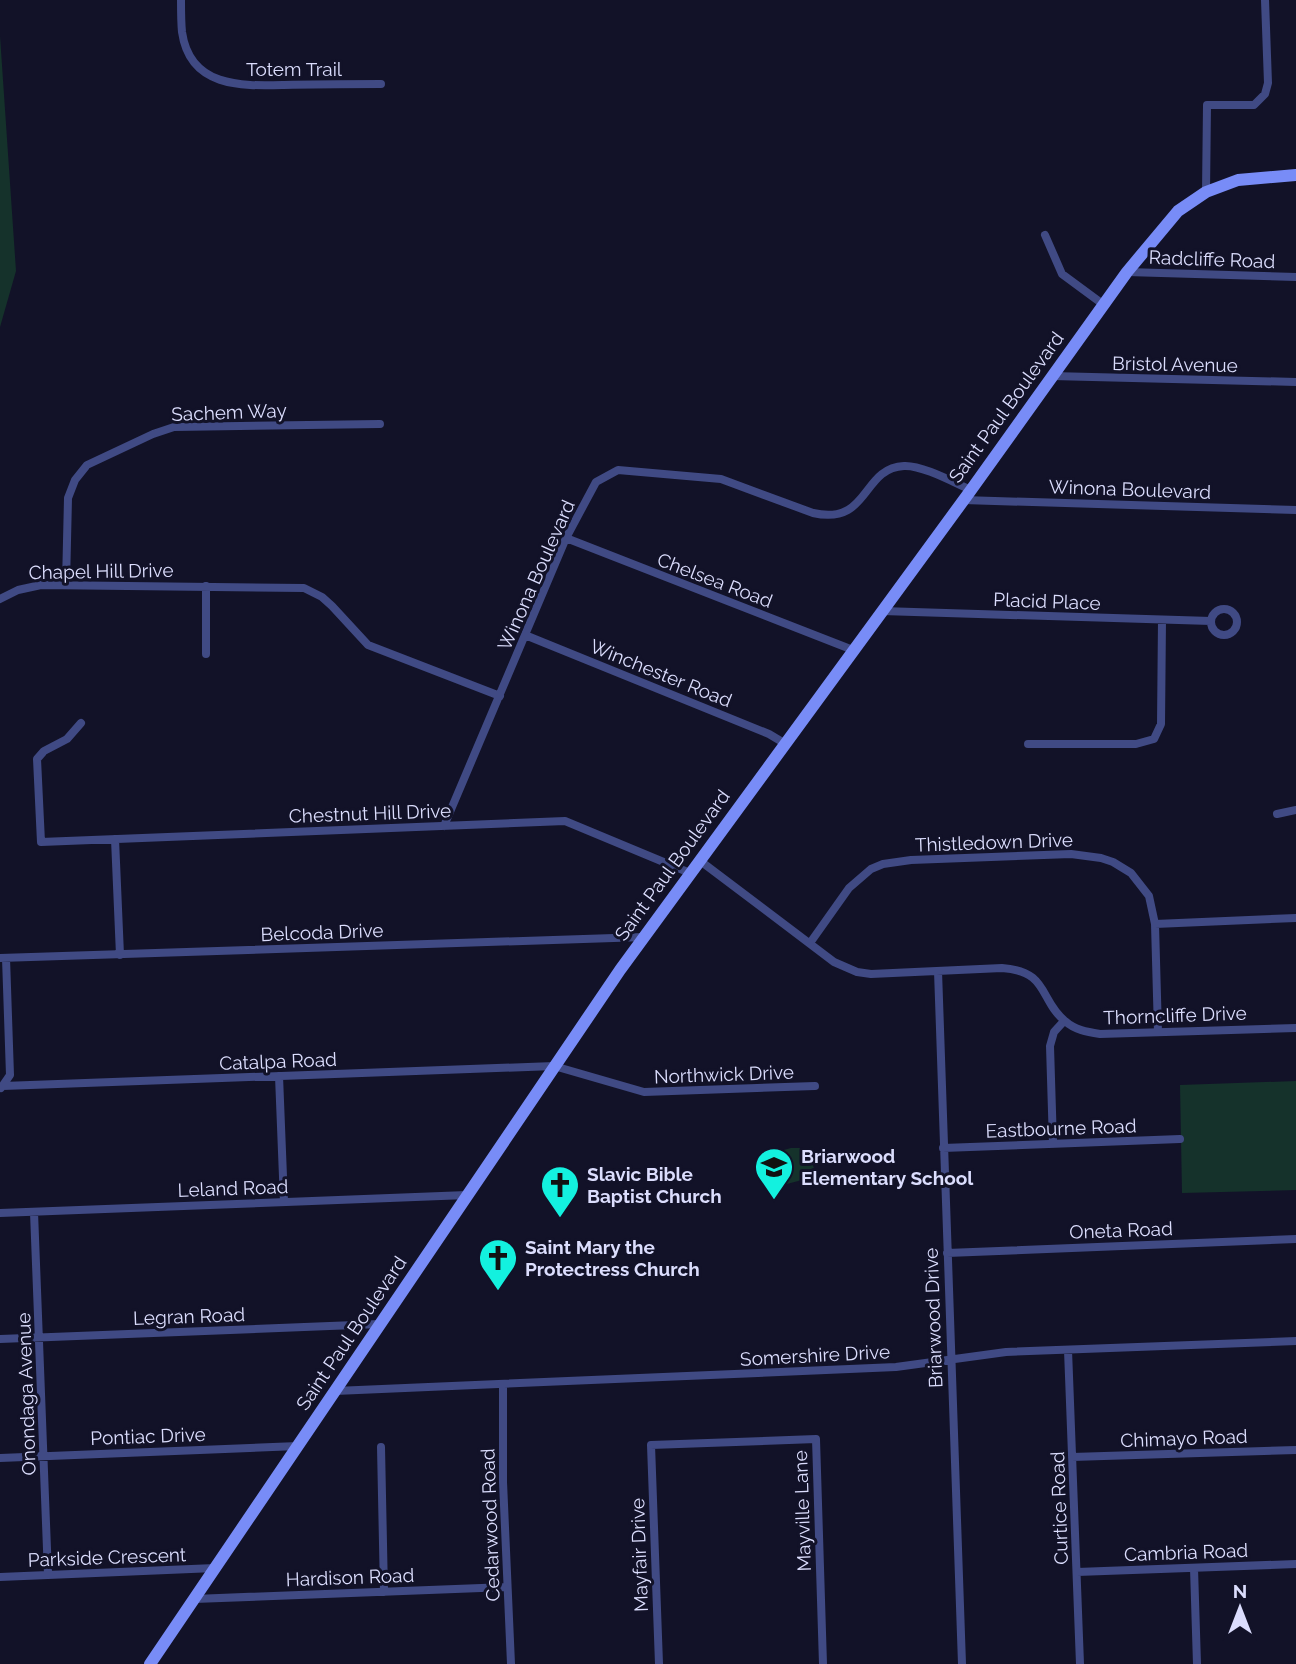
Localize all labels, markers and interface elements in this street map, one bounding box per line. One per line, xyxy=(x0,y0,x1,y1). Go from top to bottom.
street label: Totem Trail xyxy=(246,58,343,80)
street label: Radcliffe Road xyxy=(1148,246,1276,272)
street label: Saint Paul Boulevard xyxy=(944,327,1068,487)
street label: Bristol Avenue xyxy=(1112,352,1238,376)
street label: Sachem Way xyxy=(171,399,287,425)
street label: Winona Boulevard xyxy=(1048,475,1212,503)
street label: Winona Boulevard xyxy=(493,496,579,654)
street label: Chelsea Road xyxy=(654,548,776,612)
street label: Chapel Hill Drive xyxy=(28,559,174,583)
street label: Placid Place xyxy=(993,588,1101,614)
street label: Winchester Road xyxy=(587,635,735,711)
street label: Saint Paul Boulevard xyxy=(610,785,734,945)
street label: Chestnut Hill Drive xyxy=(288,799,452,827)
street label: Thistledown Drive xyxy=(915,828,1073,856)
street label: Belcoda Drive xyxy=(260,919,384,945)
street label: Thorncliffe Drive xyxy=(1103,1002,1247,1028)
street label: Catalpa Road xyxy=(219,1048,337,1074)
street label: Northwick Drive xyxy=(654,1061,794,1087)
street label: Eastbourne Road xyxy=(985,1114,1137,1142)
place label: Briarwood Elementary School xyxy=(801,1145,974,1189)
school or university icon: Briarwood Elementary School xyxy=(753,1146,795,1201)
place label: Slavic Bible Baptist Church xyxy=(587,1163,722,1207)
church icon: Slavic Bible Baptist Church xyxy=(539,1164,581,1219)
street label: Leland Road xyxy=(177,1175,289,1201)
street label: Oneta Road xyxy=(1069,1217,1173,1243)
place label: Saint Mary the Protectress Church xyxy=(525,1236,700,1280)
church icon: Saint Mary the Protectress Church xyxy=(477,1237,519,1292)
street label: Briarwood Drive xyxy=(920,1248,946,1388)
street label: Saint Paul Boulevard xyxy=(291,1252,411,1414)
street label: Legran Road xyxy=(133,1303,245,1329)
street label: Onondaga Avenue xyxy=(12,1312,40,1476)
street label: Somershire Drive xyxy=(739,1340,891,1370)
street label: Pontiac Drive xyxy=(90,1423,206,1449)
street label: Chimayo Road xyxy=(1120,1425,1248,1451)
street label: Cedarwood Road xyxy=(476,1448,504,1602)
street label: Mayville Lane xyxy=(789,1450,815,1572)
street label: Curtice Road xyxy=(1046,1451,1072,1565)
street label: Mayfair Drive xyxy=(626,1498,652,1612)
street label: Cambria Road xyxy=(1124,1539,1248,1565)
street label: Parkside Crescent xyxy=(27,1543,187,1571)
street label: Hardison Road xyxy=(285,1564,415,1590)
north arrow xyxy=(1205,1573,1275,1643)
text: N xyxy=(1233,1580,1247,1602)

